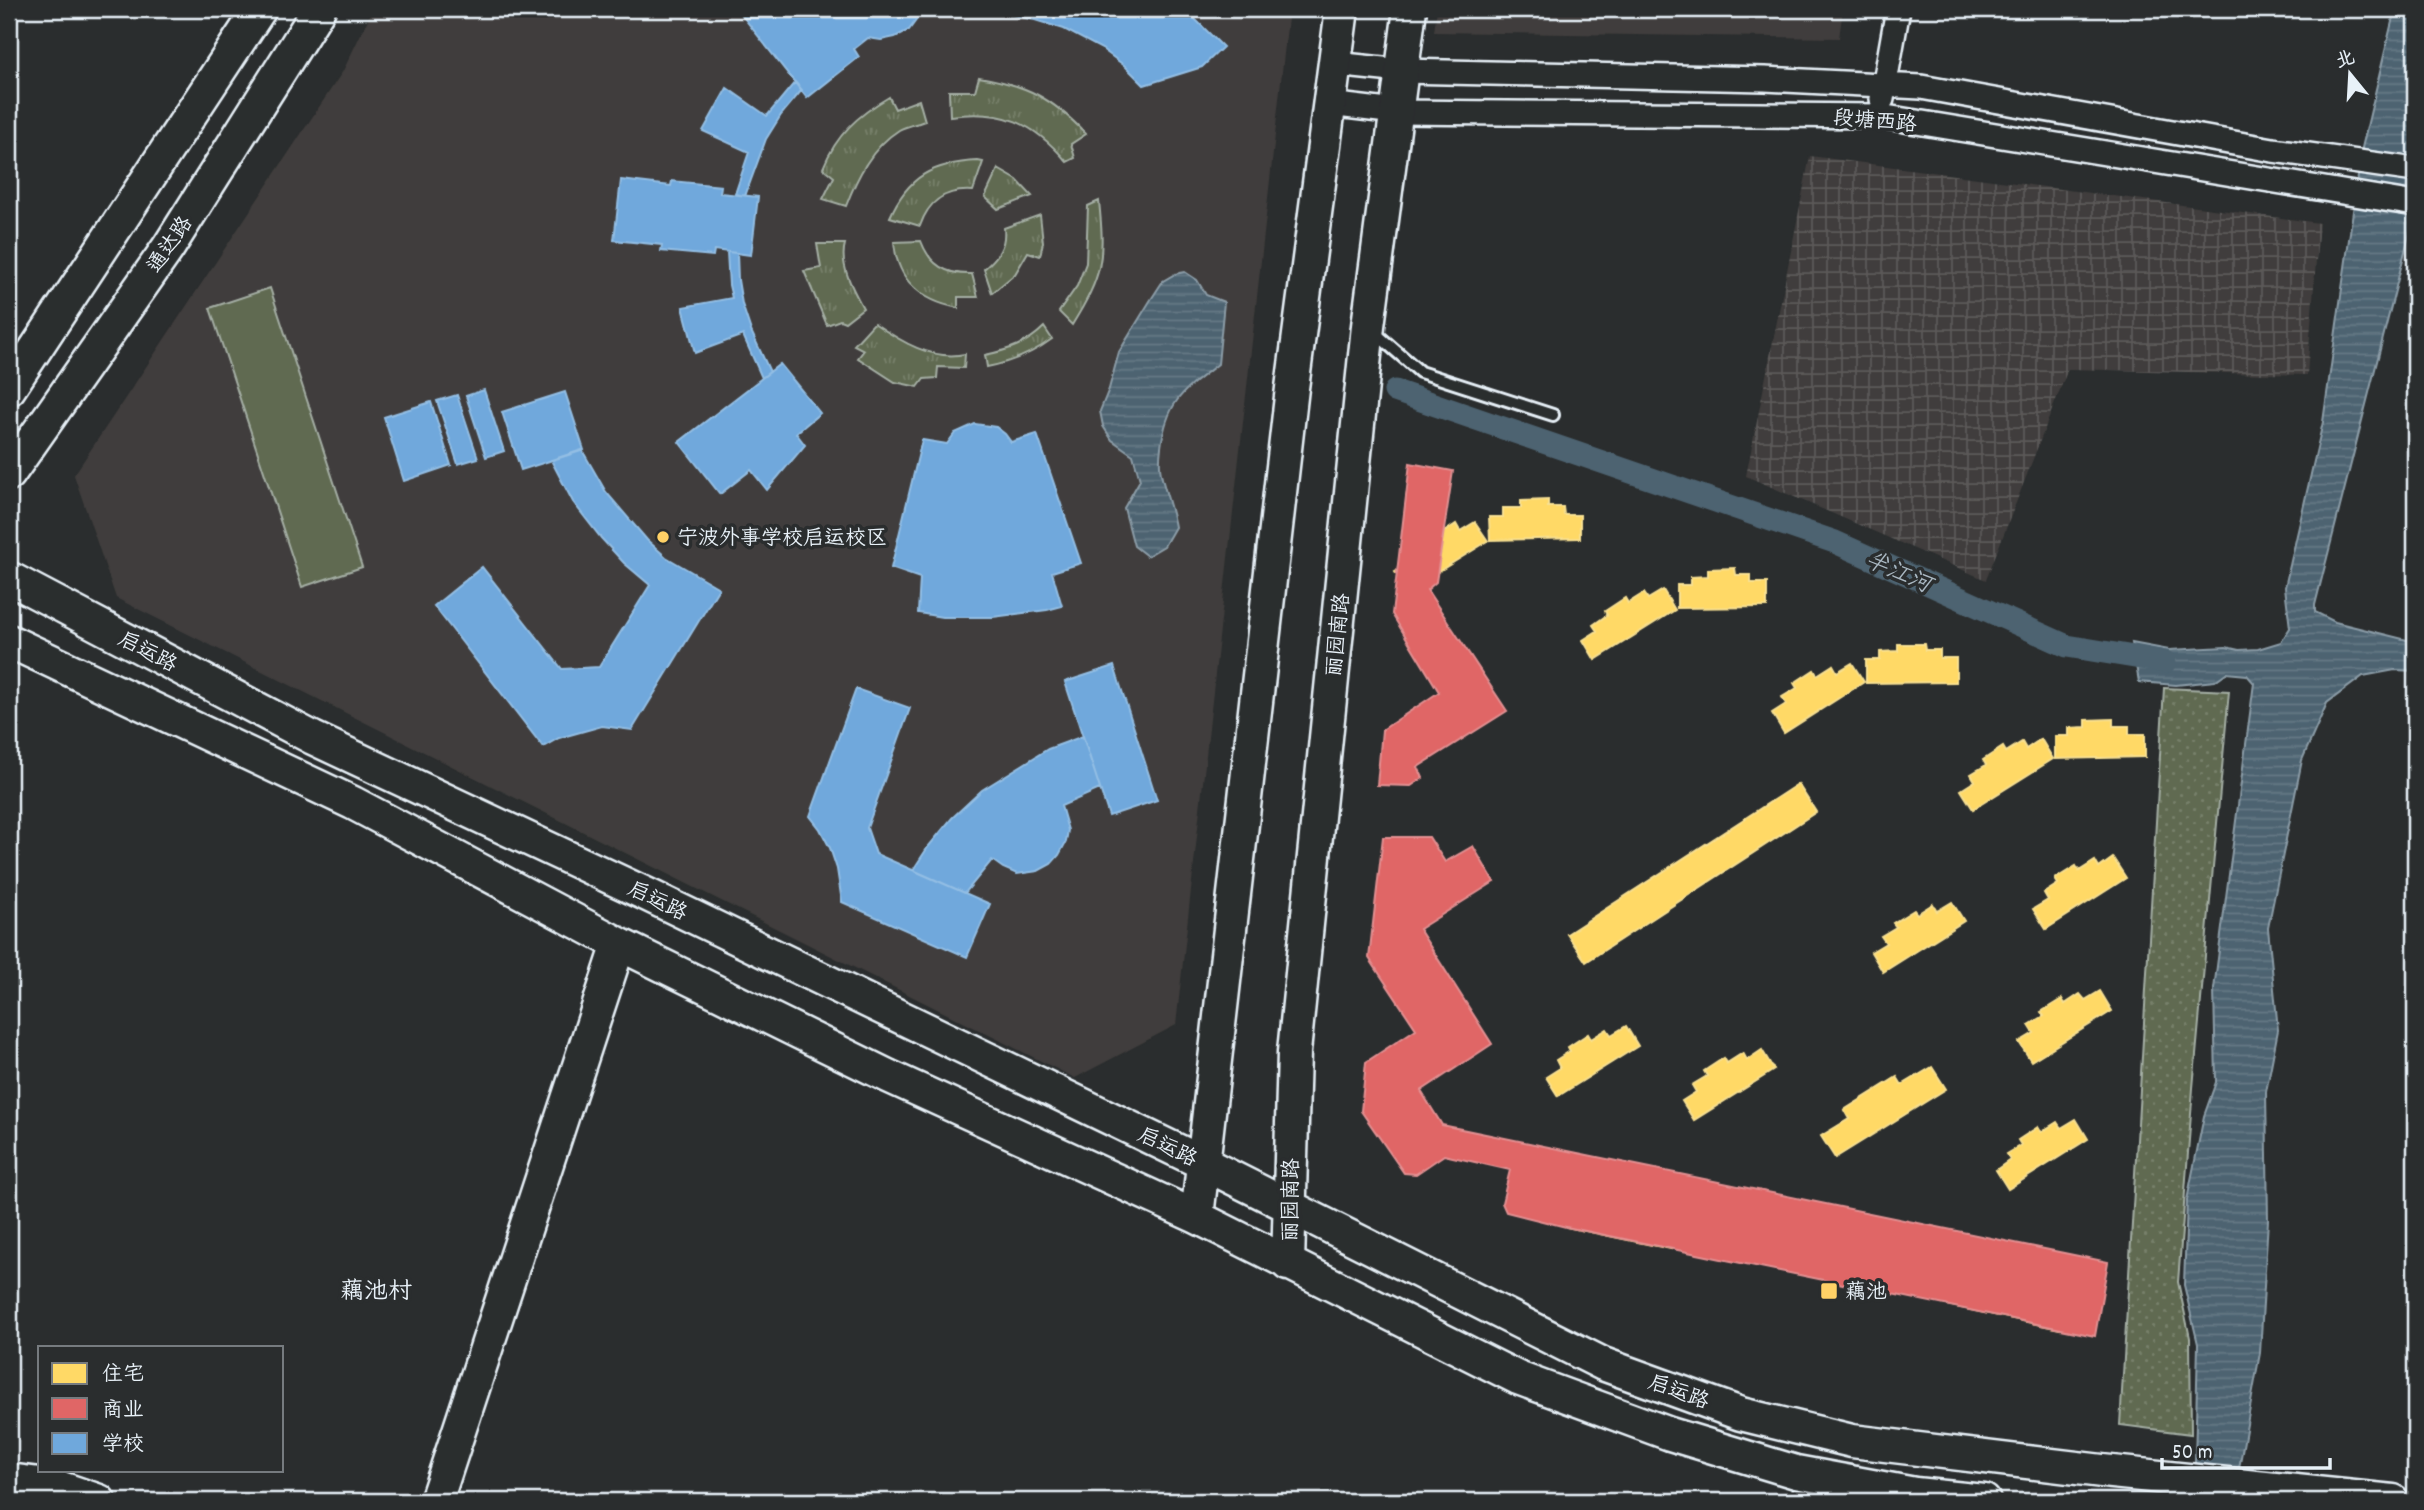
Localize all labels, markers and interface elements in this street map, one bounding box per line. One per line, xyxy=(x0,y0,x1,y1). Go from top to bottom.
north arrow xyxy=(2316,38,2386,108)
text: 北 xyxy=(2333,45,2359,77)
street label: 段塘西路 xyxy=(1832,104,1918,142)
street label: 通达路 xyxy=(141,211,202,280)
place label: 宁波外事学校启运校区 xyxy=(677,525,887,555)
marker: 宁波外事学校启运校区 xyxy=(655,529,671,545)
water label: 半江河 xyxy=(1859,545,1939,605)
street label: 丽园南路 xyxy=(1321,592,1359,679)
street label: 启运路 xyxy=(112,626,181,682)
street label: 启运路 xyxy=(622,875,692,930)
street label: 启运路 xyxy=(1132,1121,1202,1176)
street label: 丽园南路 xyxy=(1277,1158,1309,1242)
district label: 藕池村 xyxy=(340,1276,412,1310)
place label: 藕池 xyxy=(1845,1279,1887,1309)
marker: 藕池 xyxy=(1819,1281,1839,1301)
legend xyxy=(38,1346,284,1472)
text: 住宅 xyxy=(102,1361,144,1391)
street label: 启运路 xyxy=(1643,1369,1713,1419)
text: 商业 xyxy=(102,1397,144,1427)
scale bar xyxy=(2162,1426,2330,1470)
text: 学校 xyxy=(102,1431,144,1461)
text: 50 m xyxy=(2172,1439,2212,1469)

